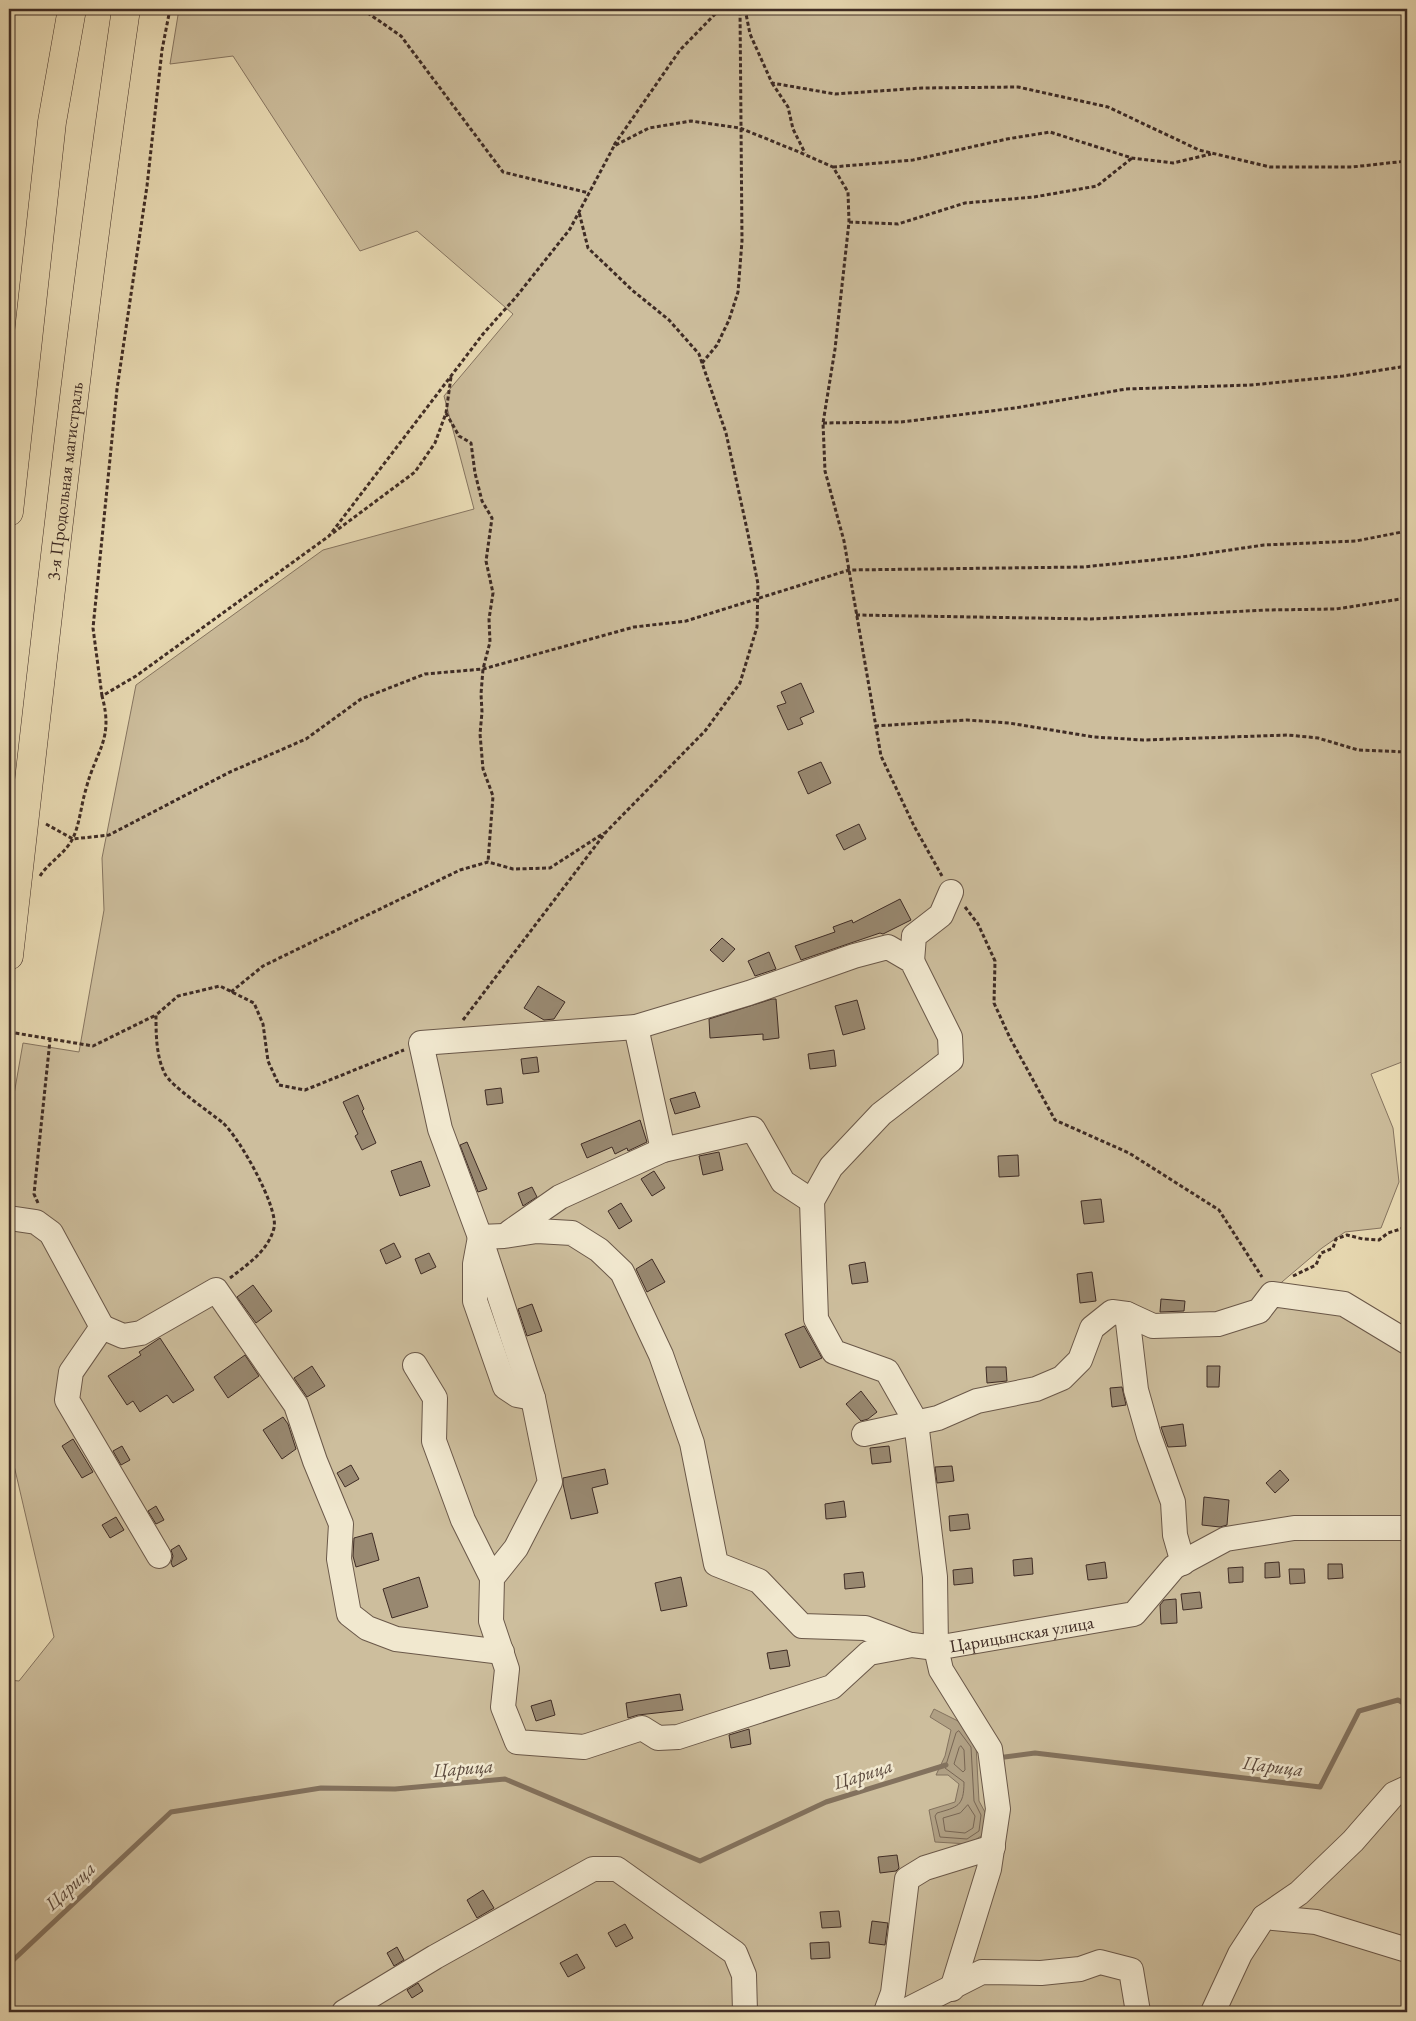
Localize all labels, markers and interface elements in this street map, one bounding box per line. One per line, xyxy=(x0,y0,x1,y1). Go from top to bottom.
street label: 3-я Продольная магистраль xyxy=(41,381,87,582)
street label: Царицынская улица xyxy=(948,1609,1096,1657)
water label: Царица xyxy=(1240,1750,1305,1782)
water label: Царица xyxy=(431,1753,494,1783)
water label: Царица xyxy=(829,1753,896,1796)
water label: Царица xyxy=(38,1856,101,1917)

